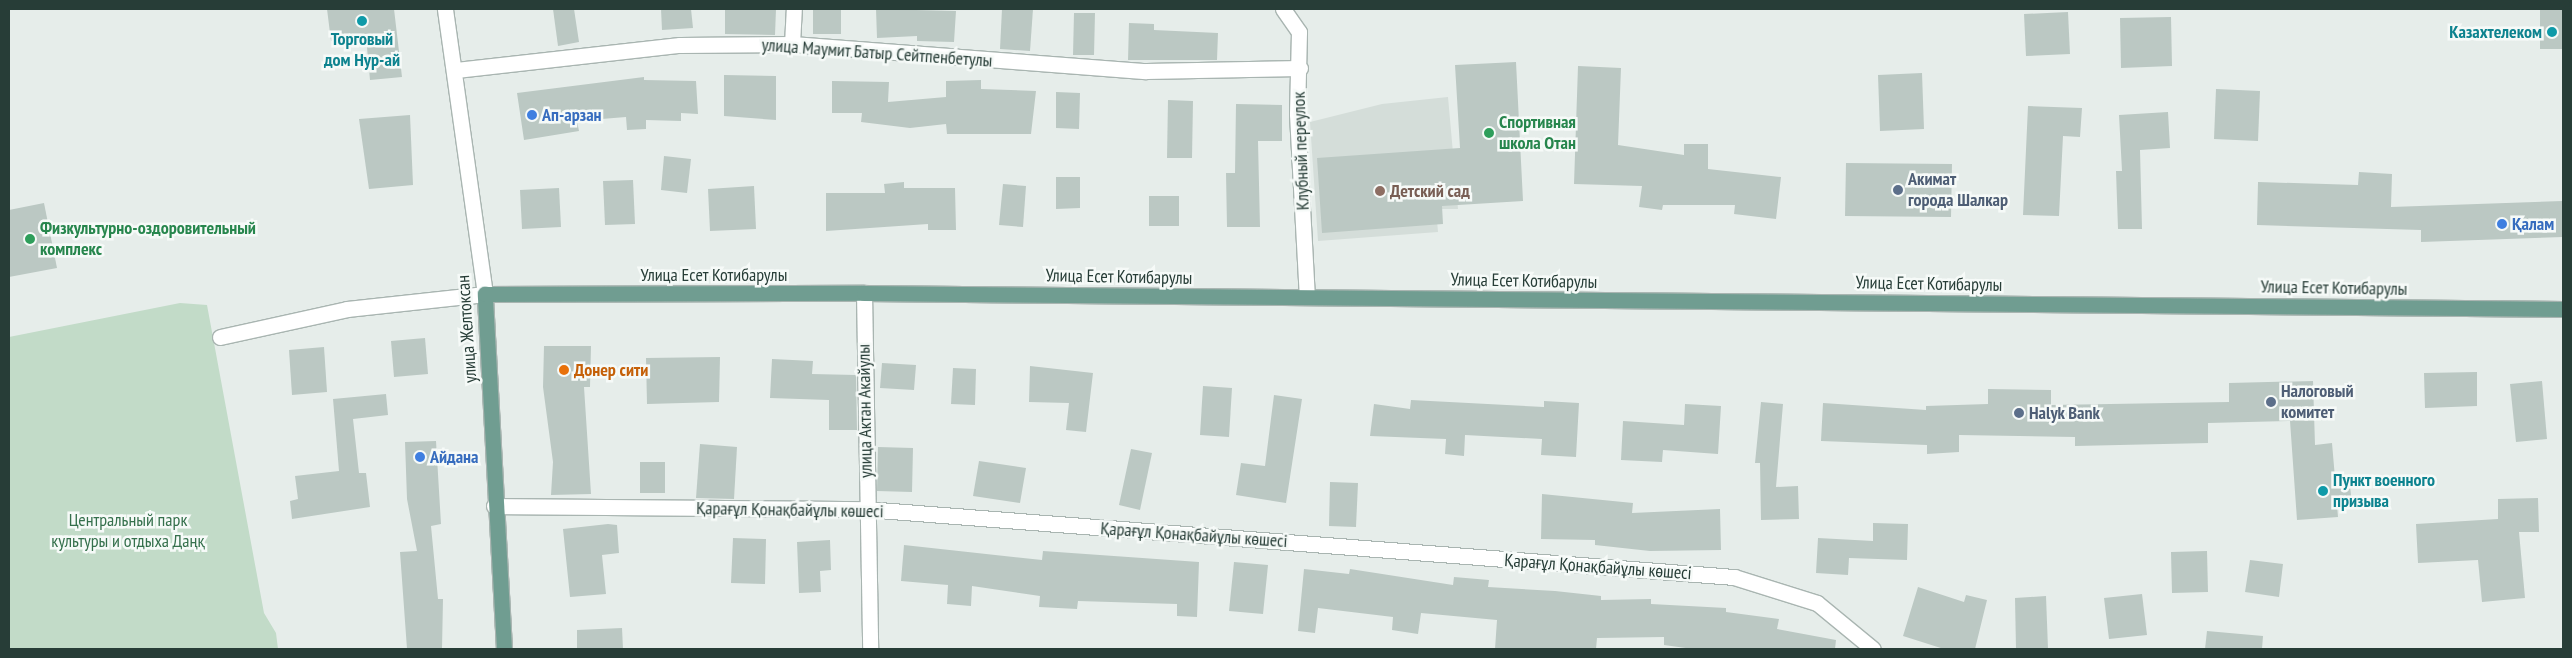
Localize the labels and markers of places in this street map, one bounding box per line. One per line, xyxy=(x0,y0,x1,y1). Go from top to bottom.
marker: Торговый дом Нур-ай xyxy=(356,15,368,27)
place label: Казахтелеком xyxy=(2449,21,2542,43)
marker: Казахтелеком xyxy=(2546,26,2558,38)
place label: Торговый дом Нур-ай xyxy=(324,29,400,72)
place label: Ап-арзан xyxy=(542,104,602,126)
marker: Ап-арзан xyxy=(526,109,538,121)
place label: Спортивная школа Отан xyxy=(1499,112,1576,154)
marker: Спортивная школа Отан xyxy=(1483,127,1495,139)
place label: Акимат города Шалкар xyxy=(1908,169,2008,212)
place label: Детский сад xyxy=(1390,180,1470,202)
marker: Акимат города Шалкар xyxy=(1892,184,1904,196)
marker: Детский сад xyxy=(1374,185,1386,197)
place label: Қалам xyxy=(2512,213,2554,235)
place label: Физкультурно-оздоровительный комплекс xyxy=(40,218,256,260)
marker: Қалам xyxy=(2496,218,2508,230)
marker: Физкультурно-оздоровительный комплекс xyxy=(24,233,36,245)
place label: Донер сити xyxy=(574,359,648,381)
marker: Донер сити xyxy=(558,364,570,376)
place label: Налоговый комитет xyxy=(2281,381,2354,424)
marker: Налоговый комитет xyxy=(2265,396,2277,408)
place label: Halyk Bank xyxy=(2029,402,2100,424)
marker: Halyk Bank xyxy=(2013,407,2025,419)
place label: Айдана xyxy=(430,446,479,468)
marker: Айдана xyxy=(414,451,426,463)
place label: Пункт военного призыва xyxy=(2333,470,2436,512)
marker: Пункт военного призыва xyxy=(2317,485,2329,497)

